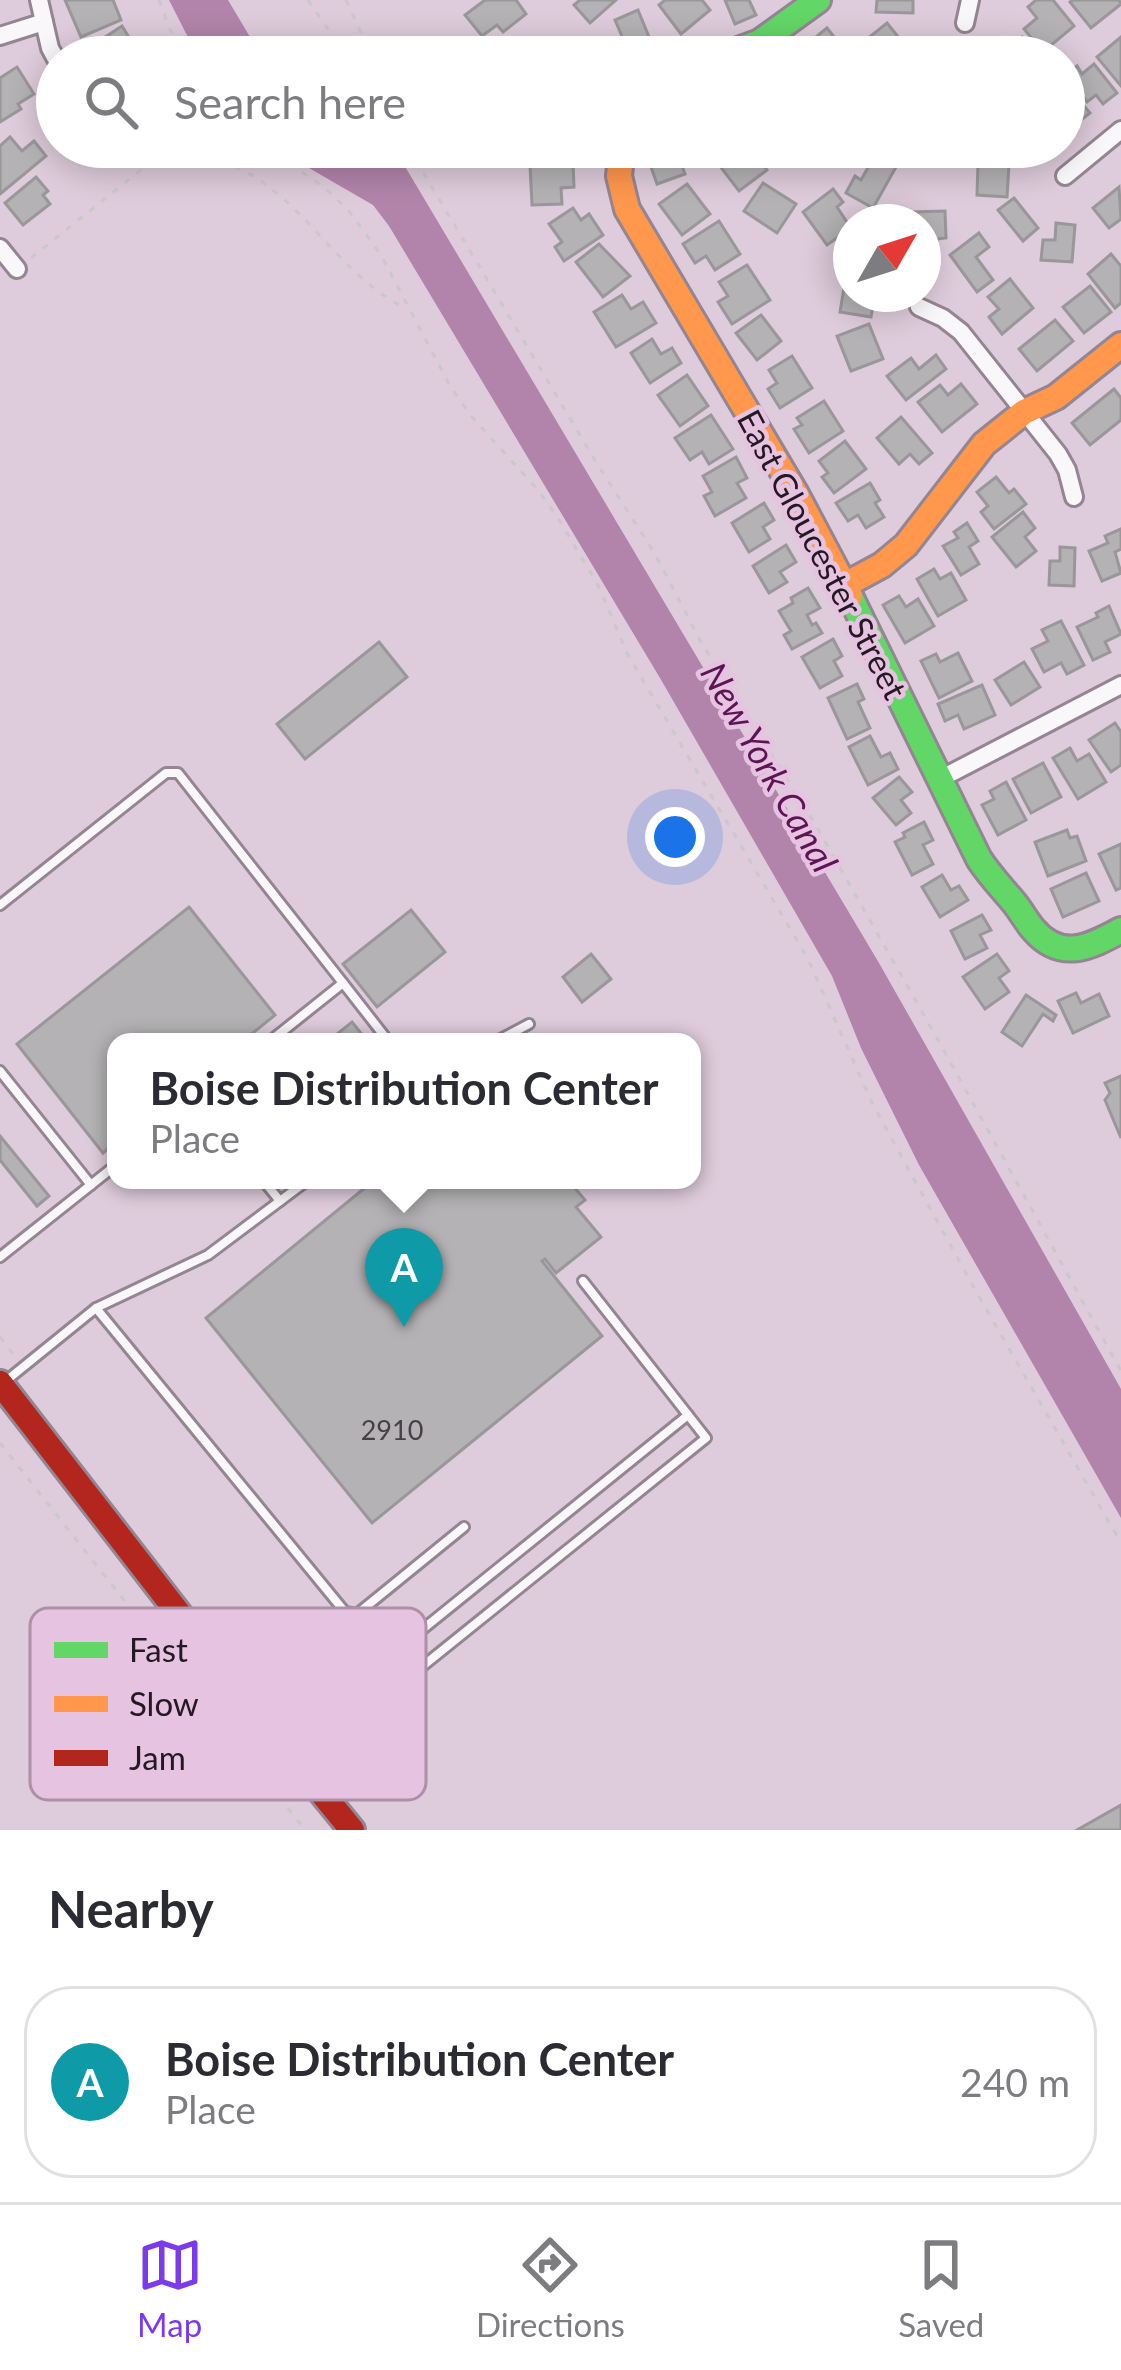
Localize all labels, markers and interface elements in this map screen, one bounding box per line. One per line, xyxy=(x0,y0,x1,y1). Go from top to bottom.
search box xyxy=(36,36,1085,168)
icon: search xyxy=(78,69,144,135)
text: Search here xyxy=(174,75,406,129)
north arrow xyxy=(833,204,941,312)
street label: East Gloucester Street xyxy=(730,403,916,706)
water label: New York Canal xyxy=(692,654,848,880)
your location xyxy=(645,807,705,867)
popup xyxy=(107,1033,701,1189)
text: Boise Distribution Center xyxy=(149,1061,659,1115)
text: Place xyxy=(149,1115,240,1161)
pin: A xyxy=(365,1228,443,1327)
house number: 2910 xyxy=(361,1413,423,1446)
legend xyxy=(30,1608,426,1800)
text: Fast xyxy=(129,1629,188,1669)
text: Slow xyxy=(129,1683,199,1723)
text: Jam xyxy=(129,1737,186,1777)
text: Nearby xyxy=(48,1878,214,1939)
text: Boise Distribution Center xyxy=(165,2032,674,2086)
text: A xyxy=(76,2059,104,2105)
text: 240 m xyxy=(960,2059,1070,2105)
text: Place xyxy=(165,2086,256,2132)
tab: Map xyxy=(137,2232,203,2344)
tab: Directions xyxy=(476,2232,625,2344)
tab: Saved xyxy=(898,2232,984,2344)

